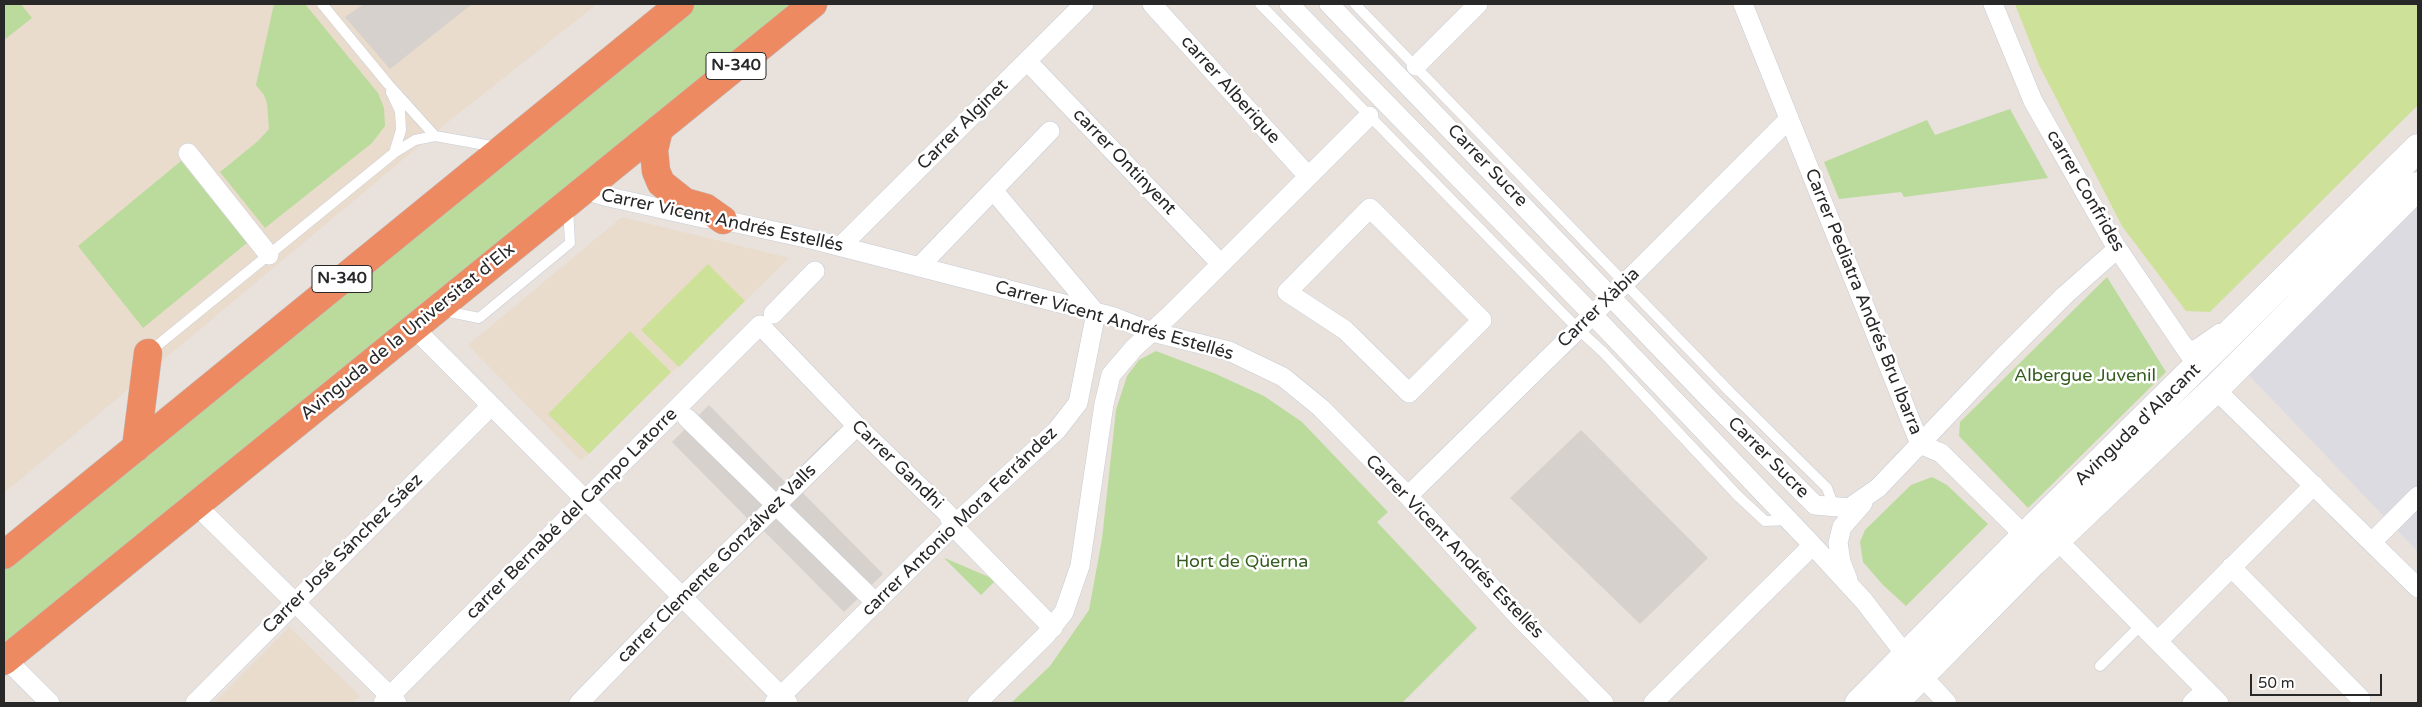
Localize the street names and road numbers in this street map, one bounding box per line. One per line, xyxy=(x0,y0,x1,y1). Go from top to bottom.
street label: carrer Alberique xyxy=(1176,31,1284,149)
road number: N-340 xyxy=(706,52,766,80)
street label: Carrer Alginet xyxy=(913,75,1013,175)
street label: carrer Ontinyent xyxy=(1068,104,1180,220)
street label: Carrer Sucre xyxy=(1442,120,1532,212)
street label: carrer Confrides xyxy=(2041,126,2129,256)
street label: Carrer Pediatra Andrés Bru Ibarra xyxy=(1800,166,1926,438)
street label: Carrer Vicent Andrés Estellés xyxy=(599,185,845,257)
street label: Avinguda de la Universitat d'Elx xyxy=(296,239,520,425)
street label: Carrer Xàbia xyxy=(1553,263,1645,353)
road number: N-340 xyxy=(312,266,372,292)
street label: Carrer Vicent Andrés Estellés xyxy=(992,277,1236,365)
street label: Avinguda d'Alacant xyxy=(2070,359,2206,491)
street label: carrer Bernabé del Campo Latorre xyxy=(462,404,682,624)
street label: Carrer Sucre xyxy=(1723,413,1813,503)
street label: Carrer Gandhi xyxy=(847,416,947,514)
street label: carrer Antonio Mora Ferrández xyxy=(858,423,1062,621)
street label: Carrer Vicent Andrés Estellés xyxy=(1360,451,1548,643)
street label: carrer Clemente Gonzálvez Valls xyxy=(613,460,821,668)
street label: Carrer José Sánchez Sáez xyxy=(258,469,428,639)

